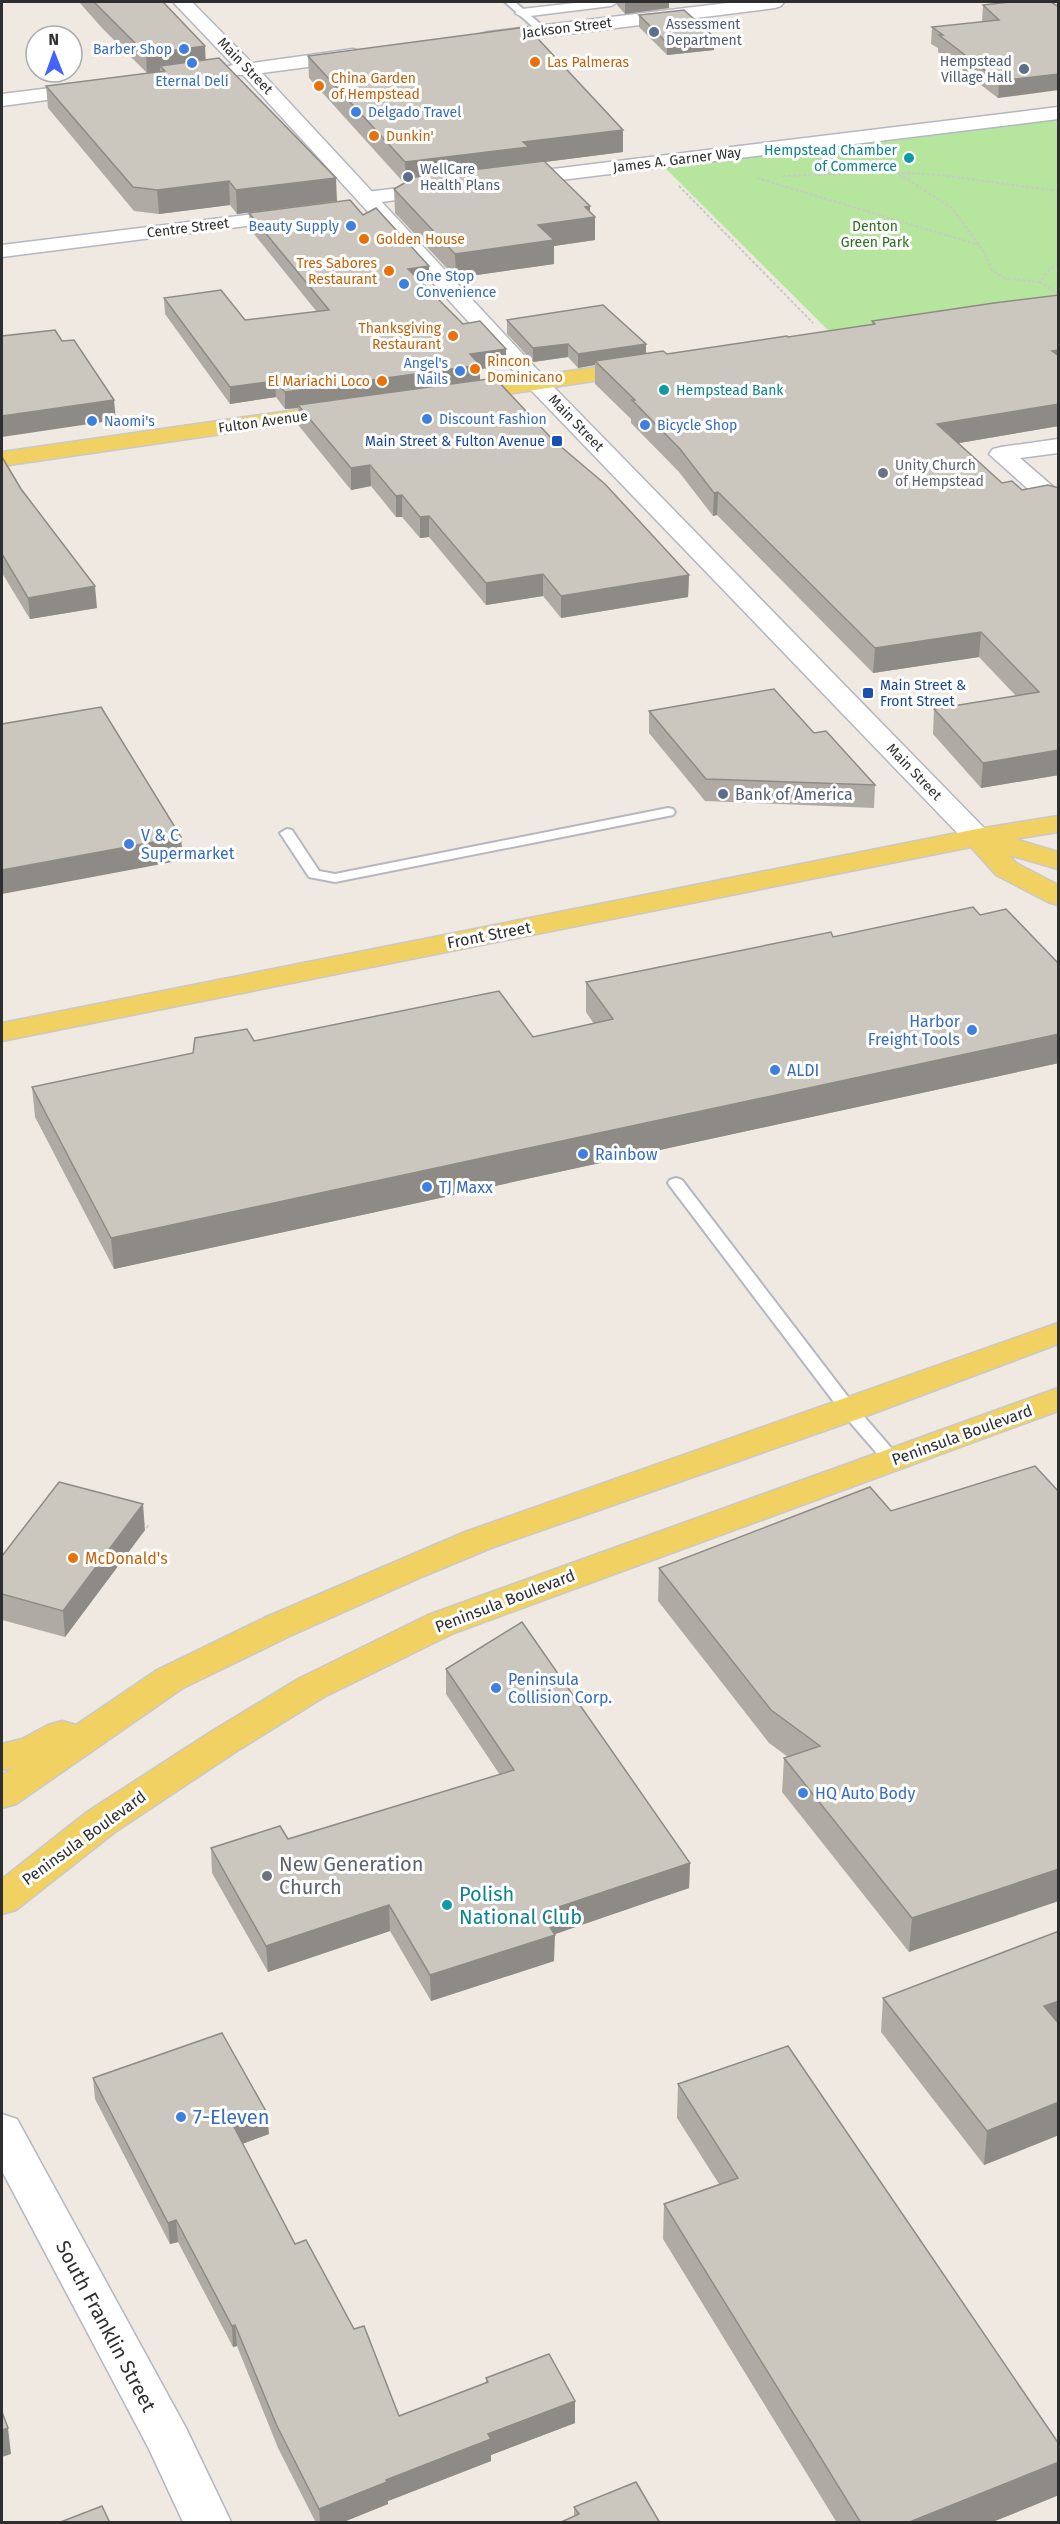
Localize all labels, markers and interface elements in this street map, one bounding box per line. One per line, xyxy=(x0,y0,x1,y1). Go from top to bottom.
street label: Jackson Street xyxy=(521,14,614,42)
place label: Assessment Department xyxy=(666,16,743,49)
north arrow xyxy=(24,24,84,84)
marker: Assessment Department xyxy=(647,25,661,39)
text: N xyxy=(48,30,59,49)
street label: Main Street xyxy=(214,34,277,99)
place label: Barber Shop xyxy=(93,41,172,58)
marker: Barber Shop xyxy=(177,42,191,56)
place label: Hempstead Village Hall xyxy=(940,53,1012,86)
place label: Las Palmeras xyxy=(547,54,630,71)
marker: Las Palmeras xyxy=(528,55,542,69)
marker: Eternal Deli xyxy=(185,56,199,70)
marker: Hempstead Village Hall xyxy=(1017,62,1031,76)
place label: China Garden of Hempstead xyxy=(331,70,420,103)
place label: Eternal Deli xyxy=(155,73,229,90)
marker: China Garden of Hempstead xyxy=(312,79,326,93)
place label: Delgado Travel xyxy=(368,104,461,121)
marker: Delgado Travel xyxy=(349,105,363,119)
place label: Dunkin' xyxy=(386,128,434,145)
marker: Dunkin' xyxy=(367,129,381,143)
place label: Hempstead Chamber of Commerce xyxy=(764,142,898,175)
street label: James A. Garner Way xyxy=(612,144,742,176)
marker: Hempstead Chamber of Commerce xyxy=(902,151,916,165)
place label: WellCare Health Plans xyxy=(420,161,500,194)
marker: WellCare Health Plans xyxy=(401,170,415,184)
street label: Centre Street xyxy=(146,214,231,241)
place label: Beauty Supply xyxy=(248,218,339,235)
park label: Denton Green Park xyxy=(841,218,910,251)
marker: Beauty Supply xyxy=(344,219,358,233)
place label: Golden House xyxy=(376,231,465,248)
marker: Golden House xyxy=(357,232,371,246)
place label: Tres Sabores Restaurant xyxy=(296,255,378,288)
marker: Tres Sabores Restaurant xyxy=(382,264,396,278)
place label: One Stop Convenience xyxy=(416,268,496,301)
marker: One Stop Convenience xyxy=(397,277,411,291)
place label: Thanksgiving Restaurant xyxy=(359,320,442,353)
marker: Thanksgiving Restaurant xyxy=(446,329,460,343)
place label: Rincon Dominicano xyxy=(487,353,563,386)
place label: Angel's Nails xyxy=(404,355,448,388)
marker: Rincon Dominicano xyxy=(468,362,482,376)
marker: Angel's Nails xyxy=(453,364,467,378)
place label: El Mariachi Loco xyxy=(267,373,370,390)
marker: El Mariachi Loco xyxy=(375,374,389,388)
place label: Hempstead Bank xyxy=(676,382,784,399)
marker: Hempstead Bank xyxy=(657,383,671,397)
street label: Main Street xyxy=(545,391,608,456)
street label: Fulton Avenue xyxy=(217,407,309,437)
place label: Discount Fashion xyxy=(439,411,547,428)
marker: Discount Fashion xyxy=(420,412,434,426)
place label: Naomi's xyxy=(104,413,155,430)
marker: Naomi's xyxy=(85,414,99,428)
place label: Bicycle Shop xyxy=(657,417,737,434)
marker: Bicycle Shop xyxy=(638,418,652,432)
place label: Main Street & Fulton Avenue xyxy=(365,433,545,450)
marker: Main Street & Fulton Avenue xyxy=(550,434,564,448)
place label: Unity Church of Hempstead xyxy=(895,457,984,490)
marker: Unity Church of Hempstead xyxy=(876,466,890,480)
place label: Main Street & Front Street xyxy=(880,677,966,710)
marker: Main Street & Front Street xyxy=(861,686,875,700)
street label: Main Street xyxy=(883,740,946,805)
place label: Bank of America xyxy=(735,785,853,804)
marker: Bank of America xyxy=(716,787,730,801)
place label: V & C Supermarket xyxy=(141,826,235,863)
marker: V & C Supermarket xyxy=(122,837,136,851)
street label: Front Street xyxy=(445,918,533,952)
place label: Harbor Freight Tools xyxy=(868,1012,961,1049)
marker: Harbor Freight Tools xyxy=(965,1023,979,1037)
place label: ALDI xyxy=(787,1061,819,1080)
marker: ALDI xyxy=(768,1063,782,1077)
place label: Rainbow xyxy=(595,1145,658,1164)
marker: Rainbow xyxy=(576,1147,590,1161)
place label: TJ Maxx xyxy=(439,1178,493,1197)
marker: TJ Maxx xyxy=(420,1180,434,1194)
street label: Peninsula Boulevard xyxy=(889,1401,1035,1469)
place label: McDonald's xyxy=(85,1549,168,1568)
marker: McDonald's xyxy=(66,1551,80,1565)
street label: Peninsula Boulevard xyxy=(432,1566,578,1636)
place label: Peninsula Collision Corp. xyxy=(508,1670,612,1707)
marker: Peninsula Collision Corp. xyxy=(489,1681,503,1695)
place label: HQ Auto Body xyxy=(815,1784,915,1803)
marker: HQ Auto Body xyxy=(796,1786,810,1800)
street label: Peninsula Boulevard xyxy=(18,1787,150,1889)
place label: New Generation Church xyxy=(279,1852,424,1899)
marker: New Generation Church xyxy=(260,1869,274,1883)
place label: Polish National Club xyxy=(459,1882,582,1929)
marker: Polish National Club xyxy=(440,1898,454,1912)
place label: 7-Eleven xyxy=(193,2105,269,2129)
marker: 7-Eleven xyxy=(174,2110,188,2124)
street label: South Franklin Street xyxy=(51,2236,162,2416)

